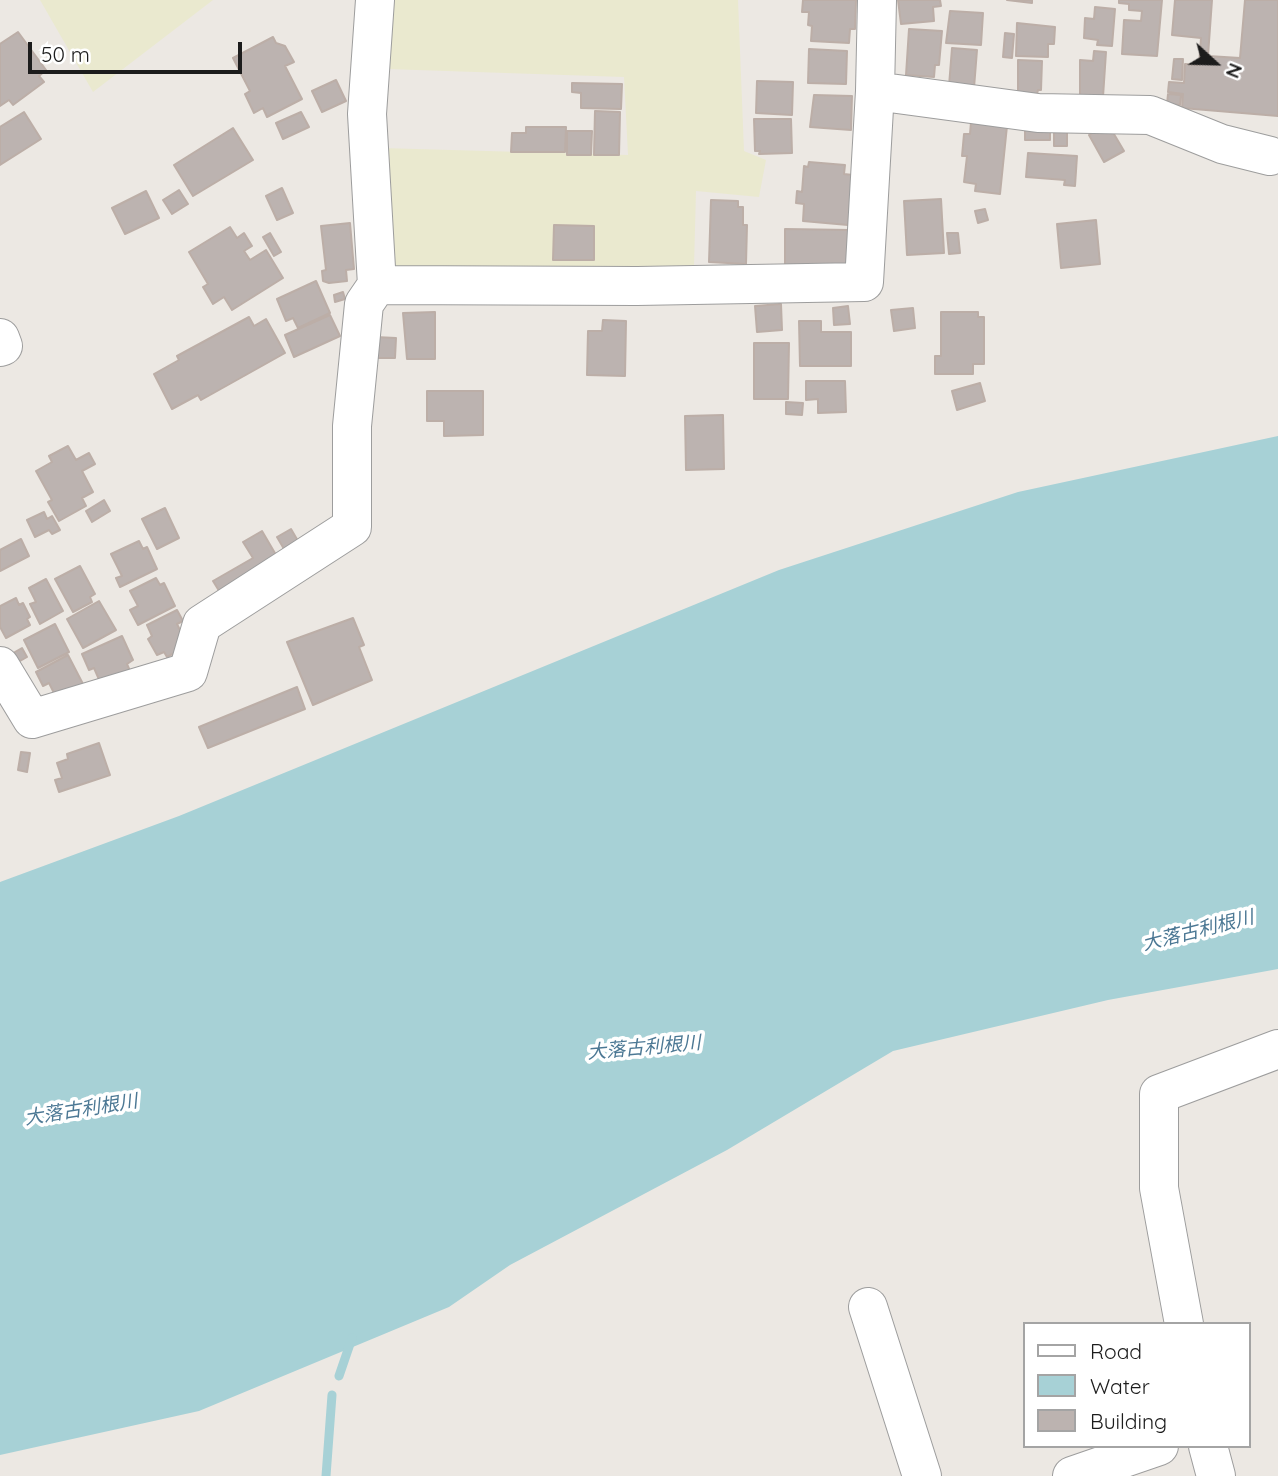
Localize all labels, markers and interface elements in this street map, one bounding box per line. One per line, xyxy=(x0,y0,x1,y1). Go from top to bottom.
scale bar xyxy=(32,28,245,72)
north arrow xyxy=(1180,28,1250,98)
text: 50 m xyxy=(41,41,90,67)
text: N xyxy=(1221,60,1248,82)
water label: 大落古利根川 xyxy=(1140,906,1256,956)
water label: 大落古利根川 xyxy=(586,1032,702,1064)
water label: 大落古利根川 xyxy=(23,1090,139,1130)
legend xyxy=(1023,1322,1250,1448)
text: Road xyxy=(1090,1338,1142,1364)
text: Water xyxy=(1090,1373,1150,1399)
text: Building xyxy=(1090,1408,1167,1434)

